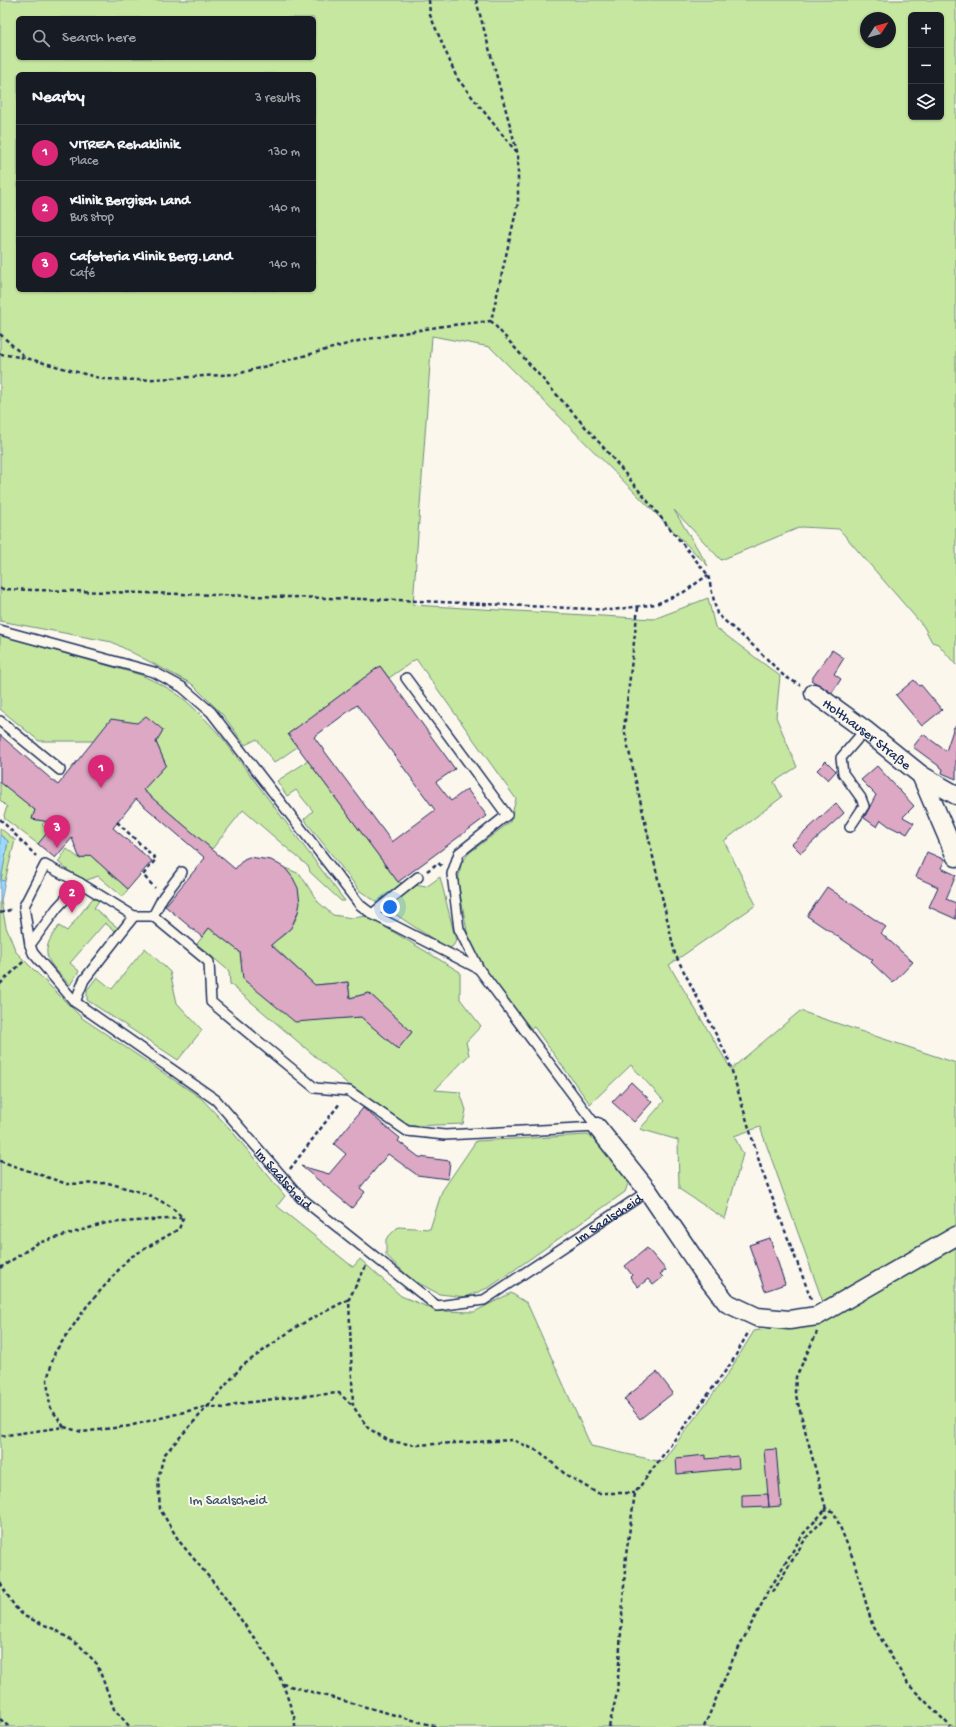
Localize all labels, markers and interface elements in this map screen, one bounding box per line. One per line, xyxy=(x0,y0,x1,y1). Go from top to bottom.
north arrow xyxy=(860,12,896,48)
map controls xyxy=(908,12,944,120)
button: + xyxy=(908,12,944,48)
search box xyxy=(16,16,316,60)
icon: search xyxy=(30,27,52,49)
text: Search here xyxy=(62,29,136,47)
button: − xyxy=(908,48,944,84)
button: layers xyxy=(908,84,944,120)
text: Nearby xyxy=(32,88,85,108)
text: 3 results xyxy=(255,91,300,106)
text: VITREA Rehaklinik xyxy=(70,136,180,154)
text: 1 xyxy=(42,145,48,160)
text: 130 m xyxy=(268,145,300,160)
text: Place xyxy=(70,154,98,169)
text: Klinik Bergisch Land xyxy=(70,192,190,210)
text: 2 xyxy=(42,201,48,216)
text: 140 m xyxy=(269,201,300,216)
text: Bus stop xyxy=(70,210,114,225)
text: Cafeteria Klinik Berg.Land xyxy=(70,248,232,266)
text: 3 xyxy=(42,257,48,272)
text: 140 m xyxy=(269,257,300,272)
text: Café xyxy=(70,266,95,281)
street label: Holthauser Straße xyxy=(818,696,914,775)
pin: 1 xyxy=(88,755,114,788)
pin: 3 xyxy=(44,815,70,848)
pin: 2 xyxy=(59,880,85,913)
your location xyxy=(380,897,400,917)
street label: Im Saalscheid xyxy=(250,1145,316,1216)
street label: Im Saalscheid xyxy=(572,1190,648,1248)
park label: Im Saalscheid xyxy=(189,1493,269,1510)

